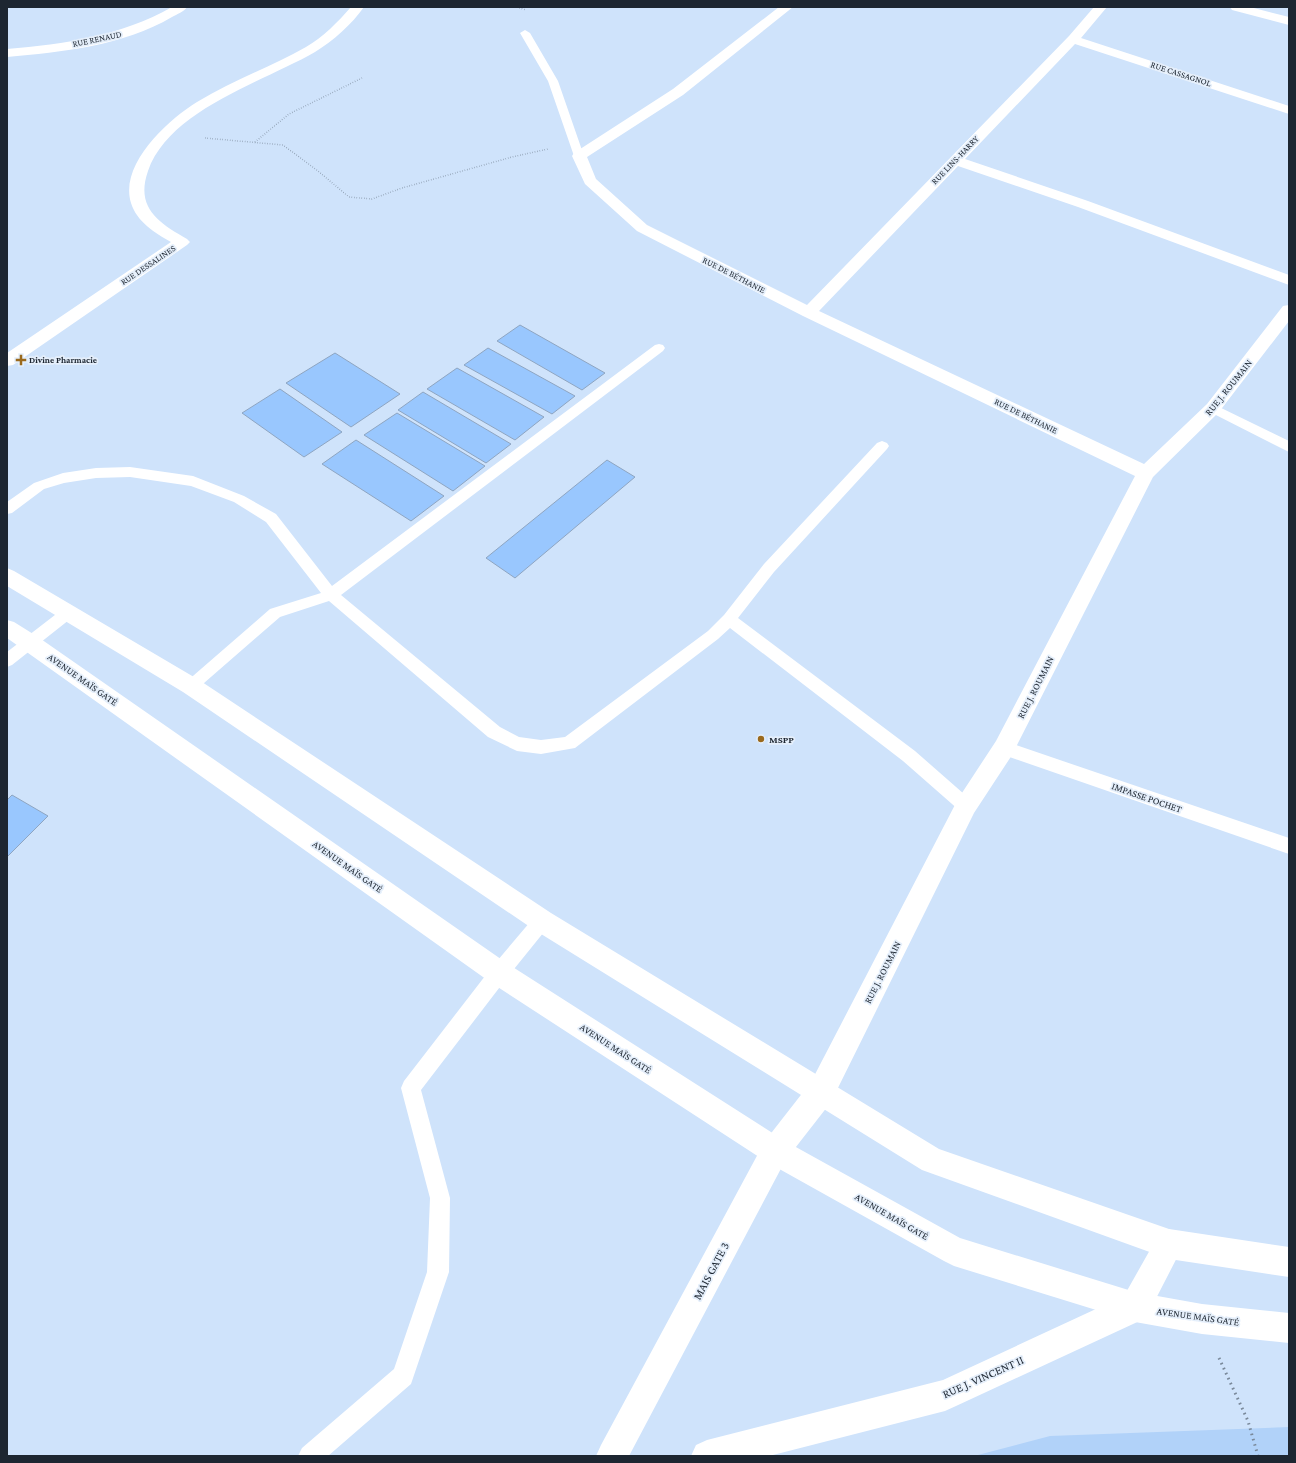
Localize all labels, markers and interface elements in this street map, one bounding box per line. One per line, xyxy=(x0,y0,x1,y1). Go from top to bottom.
street label: RUE RENAUD xyxy=(72,29,122,49)
street label: RUE CASSAGNOL xyxy=(1149,59,1213,89)
street label: RUE LINS-HARRY xyxy=(929,134,981,186)
street label: RUE DESSALINES xyxy=(119,243,177,287)
street label: RUE DE BÉTHANIE xyxy=(701,255,767,295)
marker: Divine Pharmacie xyxy=(16,355,26,365)
place label: Divine Pharmacie xyxy=(29,355,97,365)
street label: RUE J. ROUMAIN xyxy=(1203,357,1254,417)
street label: RUE DE BÉTHANIE xyxy=(993,396,1059,436)
street label: AVENUE MAÏS GATÉ xyxy=(46,651,120,708)
street label: RUE J. ROUMAIN xyxy=(1015,654,1056,720)
marker: MSPP xyxy=(756,734,766,744)
place label: MSPP xyxy=(769,734,794,745)
street label: IMPASSE POCHET xyxy=(1110,780,1184,815)
street label: AVENUE MAÏS GATÉ xyxy=(311,838,385,895)
street label: RUE J. ROUMAIN xyxy=(862,939,903,1005)
street label: AVENUE MAÏS GATÉ xyxy=(578,1021,654,1076)
street label: AVENUE MAÏS GATÉ xyxy=(853,1191,931,1242)
street label: MAIS GATE 3 xyxy=(690,1240,732,1302)
street label: AVENUE MAÏS GATÉ xyxy=(1156,1305,1240,1328)
street label: RUE J. VINCENT II xyxy=(940,1353,1026,1401)

